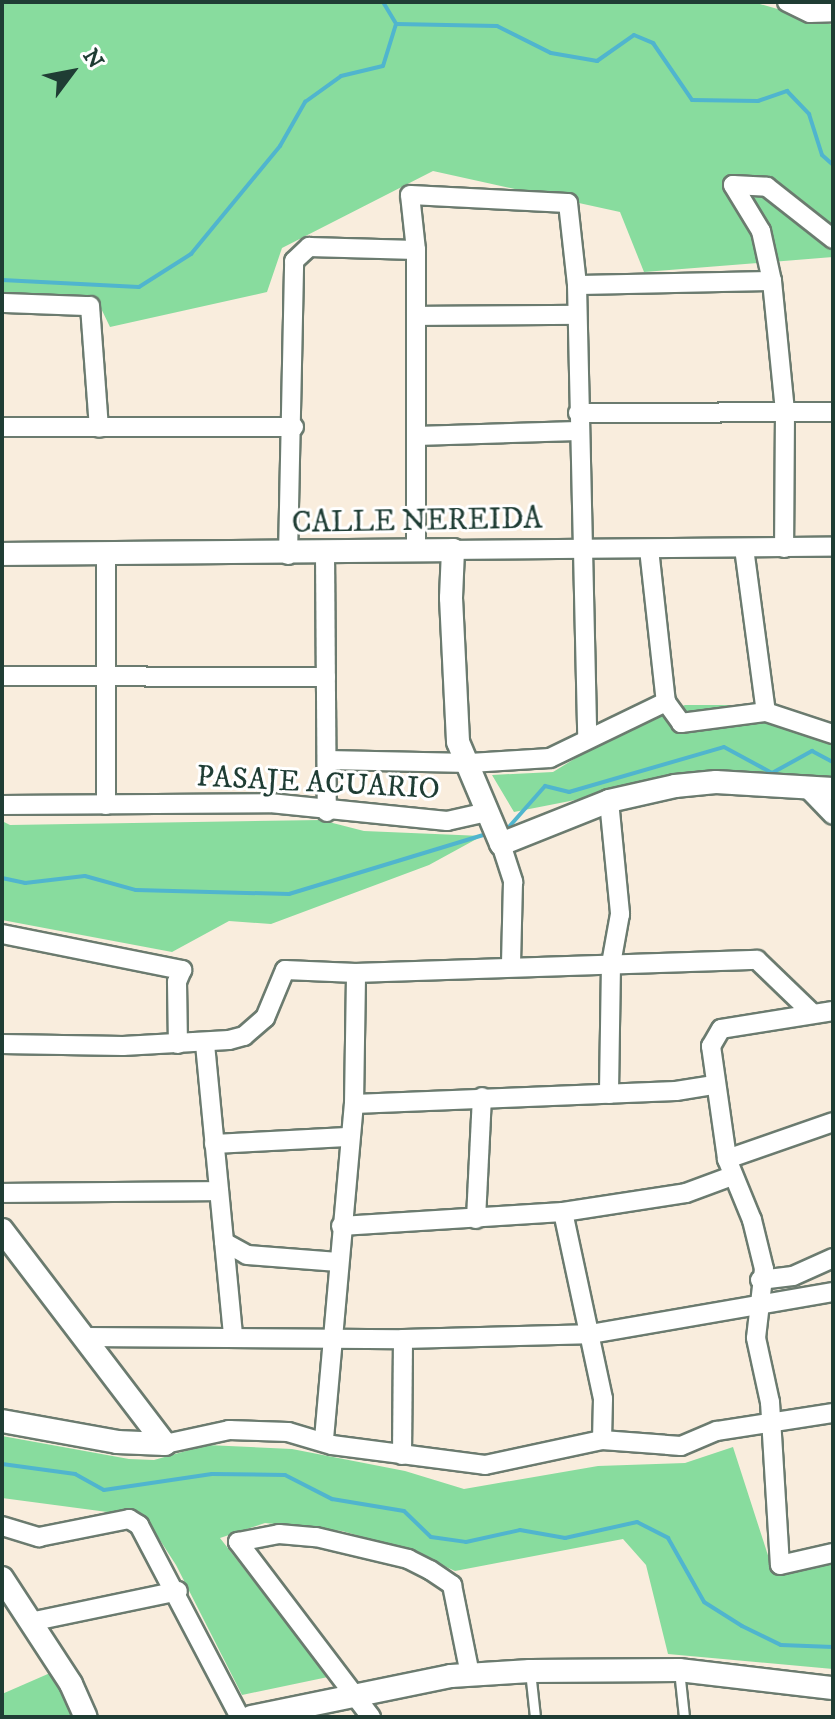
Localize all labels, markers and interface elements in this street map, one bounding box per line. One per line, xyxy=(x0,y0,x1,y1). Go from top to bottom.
north arrow xyxy=(32,32,112,112)
text: N xyxy=(77,44,109,74)
street label: CALLE NEREIDA xyxy=(291,502,543,542)
street label: PASAJE ACUARIO xyxy=(195,760,441,808)

